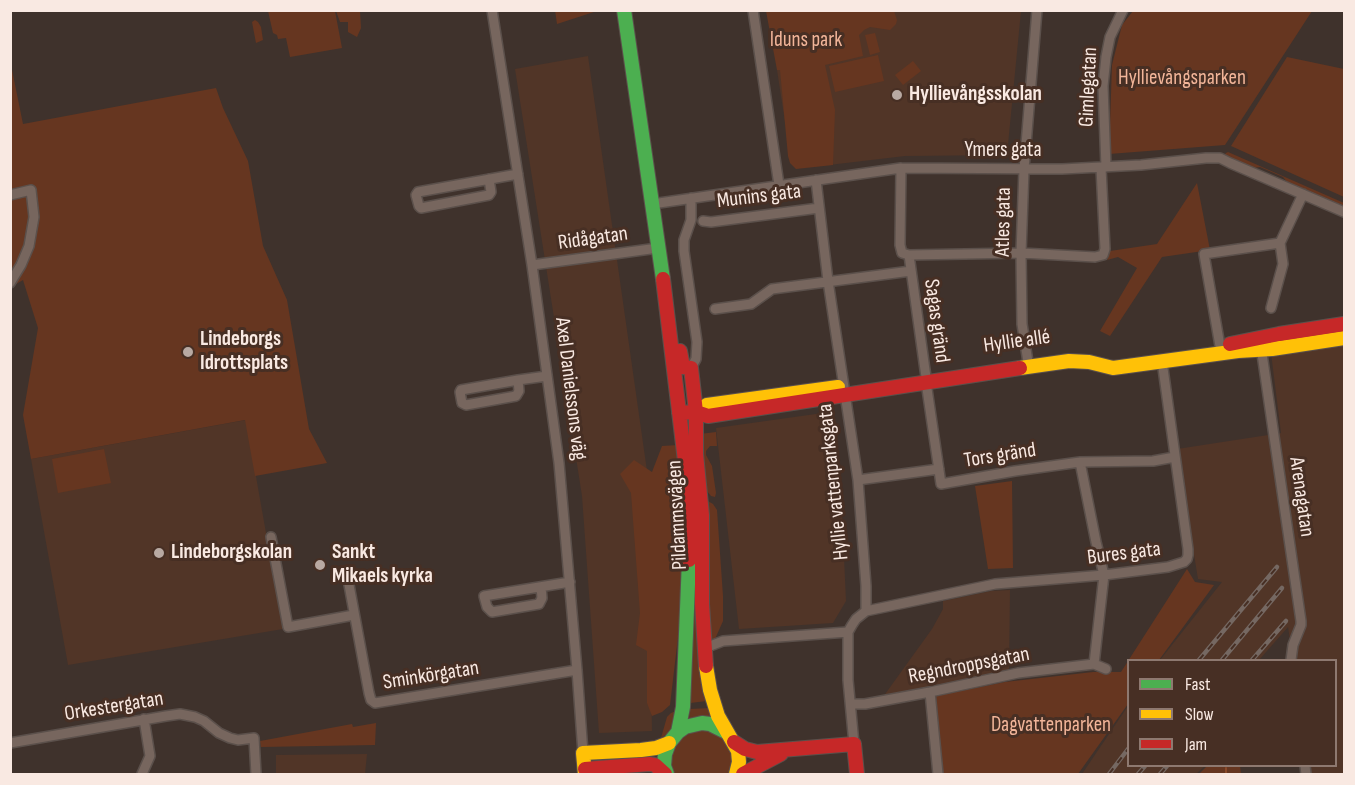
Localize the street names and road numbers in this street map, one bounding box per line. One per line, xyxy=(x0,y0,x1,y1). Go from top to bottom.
street label: Gimlegatan xyxy=(1074,46,1104,128)
street label: Ymers gata xyxy=(964,138,1042,164)
street label: Munins gata xyxy=(715,179,803,215)
street label: Atles gata xyxy=(991,187,1017,257)
street label: Ridågatan xyxy=(557,222,629,256)
street label: Sagas gränd xyxy=(918,278,954,364)
street label: Axel Danielssons väg xyxy=(549,316,591,462)
street label: Hyllie allé xyxy=(982,325,1052,359)
street label: Hyllie vattenparksgata xyxy=(813,403,855,561)
street label: Tors gränd xyxy=(962,438,1038,474)
street label: Arenagatan xyxy=(1283,456,1319,538)
street label: Pildammsvägen xyxy=(663,460,693,570)
street label: Bures gata xyxy=(1086,537,1162,571)
street label: Regndroppsgatan xyxy=(906,642,1032,690)
street label: Sminkörgatan xyxy=(381,656,481,696)
street label: Orkestergatan xyxy=(63,687,165,727)

